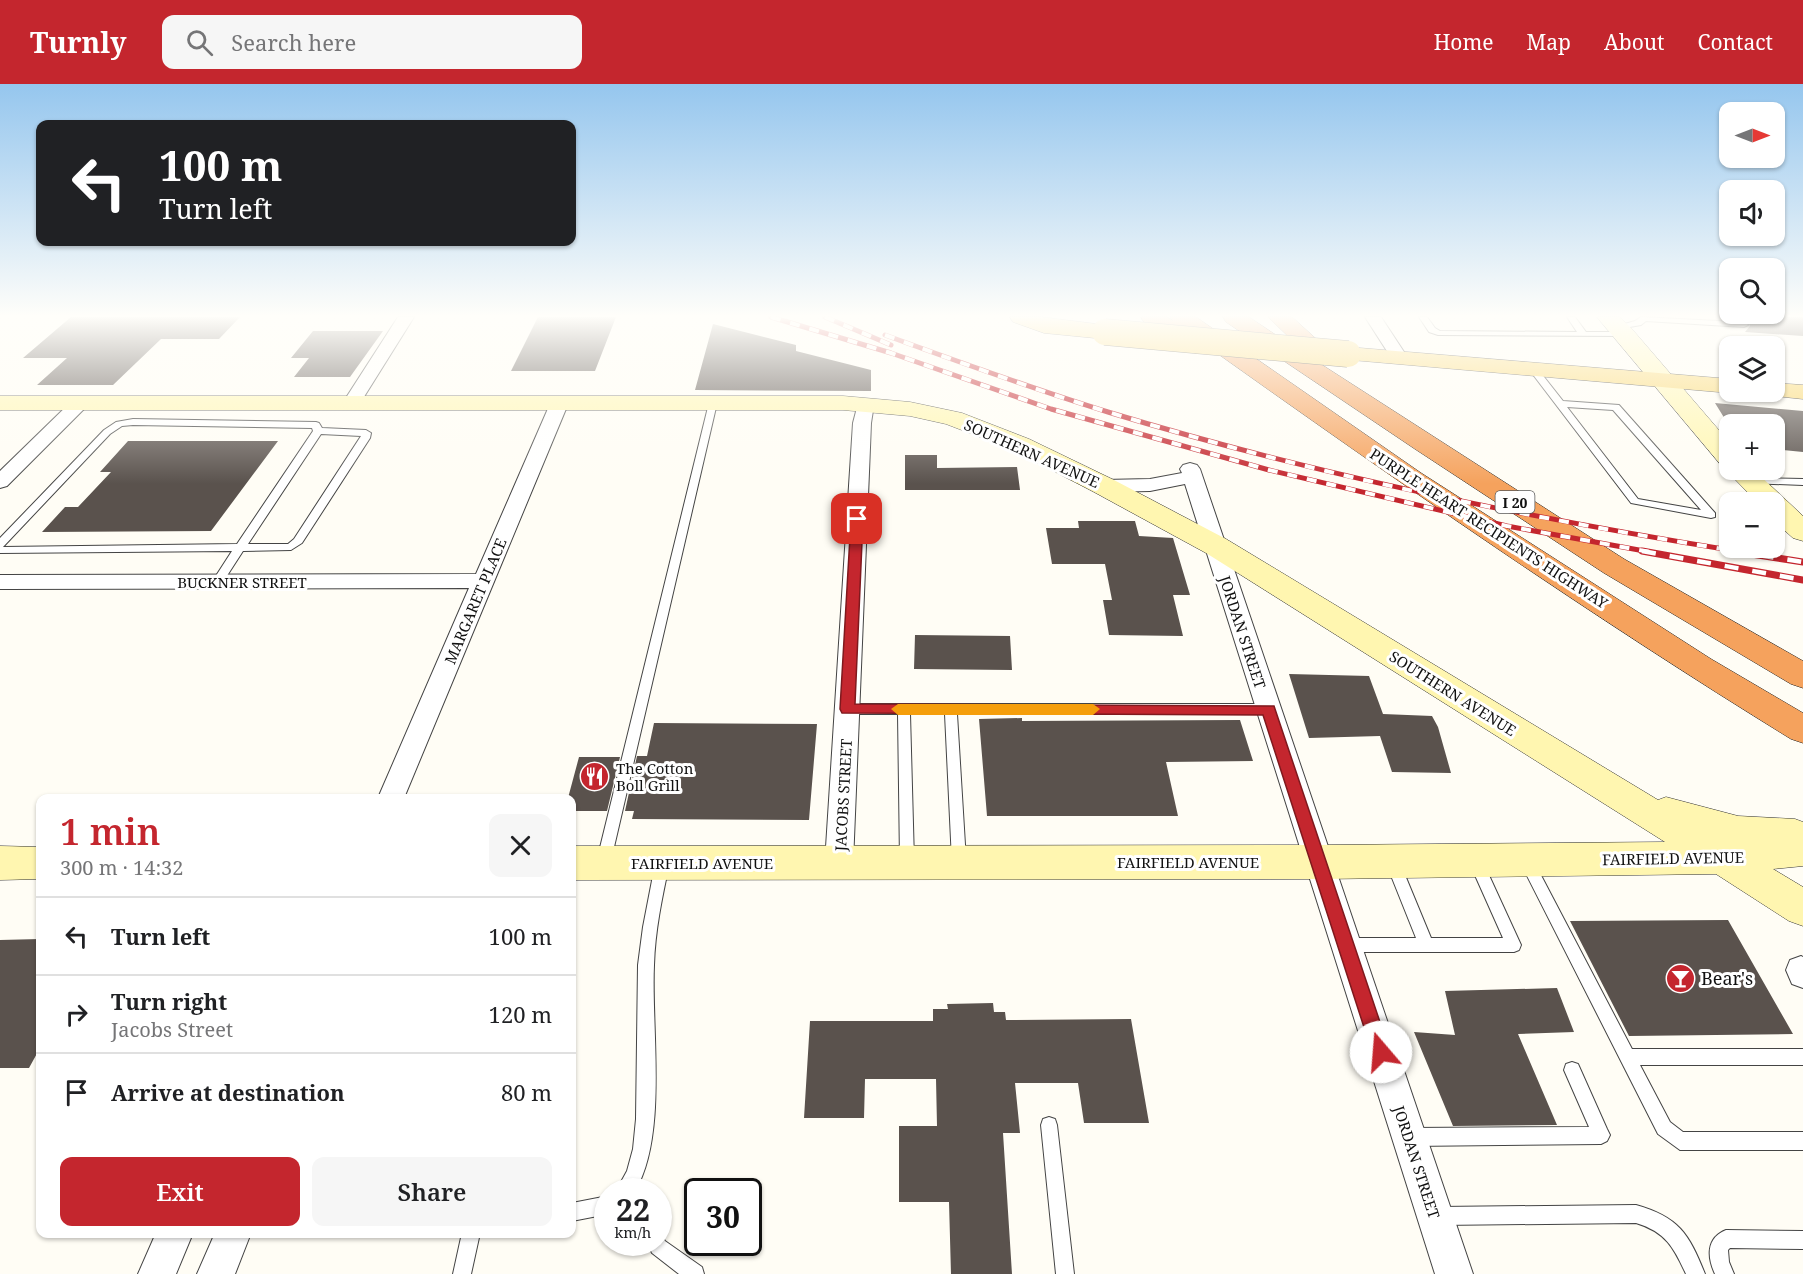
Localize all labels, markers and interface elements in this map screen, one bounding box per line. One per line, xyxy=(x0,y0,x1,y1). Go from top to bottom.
search box xyxy=(162,15,582,69)
text: Turnly xyxy=(30,23,126,61)
icon: search xyxy=(183,26,216,59)
text: Search here xyxy=(231,27,356,57)
text: Home xyxy=(1434,28,1494,56)
text: Map xyxy=(1527,28,1571,56)
text: About xyxy=(1604,28,1665,56)
text: Contact xyxy=(1698,28,1773,56)
north arrow xyxy=(1719,102,1785,168)
map controls xyxy=(1719,102,1785,558)
text: 100 m xyxy=(159,136,283,193)
icon: left xyxy=(60,144,138,222)
button: sound xyxy=(1719,180,1785,246)
text: Turn left xyxy=(159,190,272,227)
button: search xyxy=(1719,258,1785,324)
button: layers xyxy=(1719,336,1785,402)
street label: SOUTHERN AVENUE xyxy=(961,414,1103,492)
button: + xyxy=(1719,414,1785,480)
street label: PURPLE HEART RECIPIENTS HIGHWAY xyxy=(1366,443,1612,613)
road number: I 20 xyxy=(1496,491,1534,513)
button: − xyxy=(1719,492,1785,558)
pin xyxy=(831,493,882,544)
icon: arrive xyxy=(840,502,873,535)
street label: MARGARET PLACE xyxy=(439,535,511,667)
street label: BUCKNER STREET xyxy=(177,572,307,592)
street label: JORDAN STREET xyxy=(1215,572,1271,691)
street label: SOUTHERN AVENUE xyxy=(1386,646,1520,740)
street label: JACOBS STREET xyxy=(830,738,856,853)
place label: The Cotton Boll Grill xyxy=(616,758,694,795)
restaurant icon: The Cotton Boll Grill xyxy=(579,761,611,793)
text: 1 min xyxy=(60,807,161,856)
button: close xyxy=(489,814,552,877)
street label: FAIRFIELD AVENUE xyxy=(1602,847,1744,869)
street label: FAIRFIELD AVENUE xyxy=(1117,852,1259,872)
street label: FAIRFIELD AVENUE xyxy=(631,853,773,873)
text: 300 m · 14:32 xyxy=(60,854,183,881)
icon: left xyxy=(60,920,93,953)
text: Turn left xyxy=(111,921,210,951)
text: 100 m xyxy=(489,921,552,951)
bar icon: Bear's xyxy=(1664,962,1696,994)
place label: Bear's xyxy=(1701,966,1753,990)
text: Turn right xyxy=(111,986,227,1016)
icon: right xyxy=(60,998,93,1031)
text: 120 m xyxy=(489,999,552,1029)
text: Jacobs Street xyxy=(111,1016,233,1043)
position arrow xyxy=(1349,1020,1413,1084)
icon: arrive xyxy=(60,1076,93,1109)
text: Arrive at destination xyxy=(111,1077,345,1107)
text: 80 m xyxy=(501,1077,552,1107)
street label: JORDAN STREET xyxy=(1389,1102,1445,1221)
button: Exit xyxy=(60,1157,300,1226)
button: Share xyxy=(312,1157,552,1226)
speed limit sign: 30 xyxy=(684,1178,762,1256)
text: 22 xyxy=(616,1189,650,1230)
text: km/h xyxy=(615,1222,651,1242)

